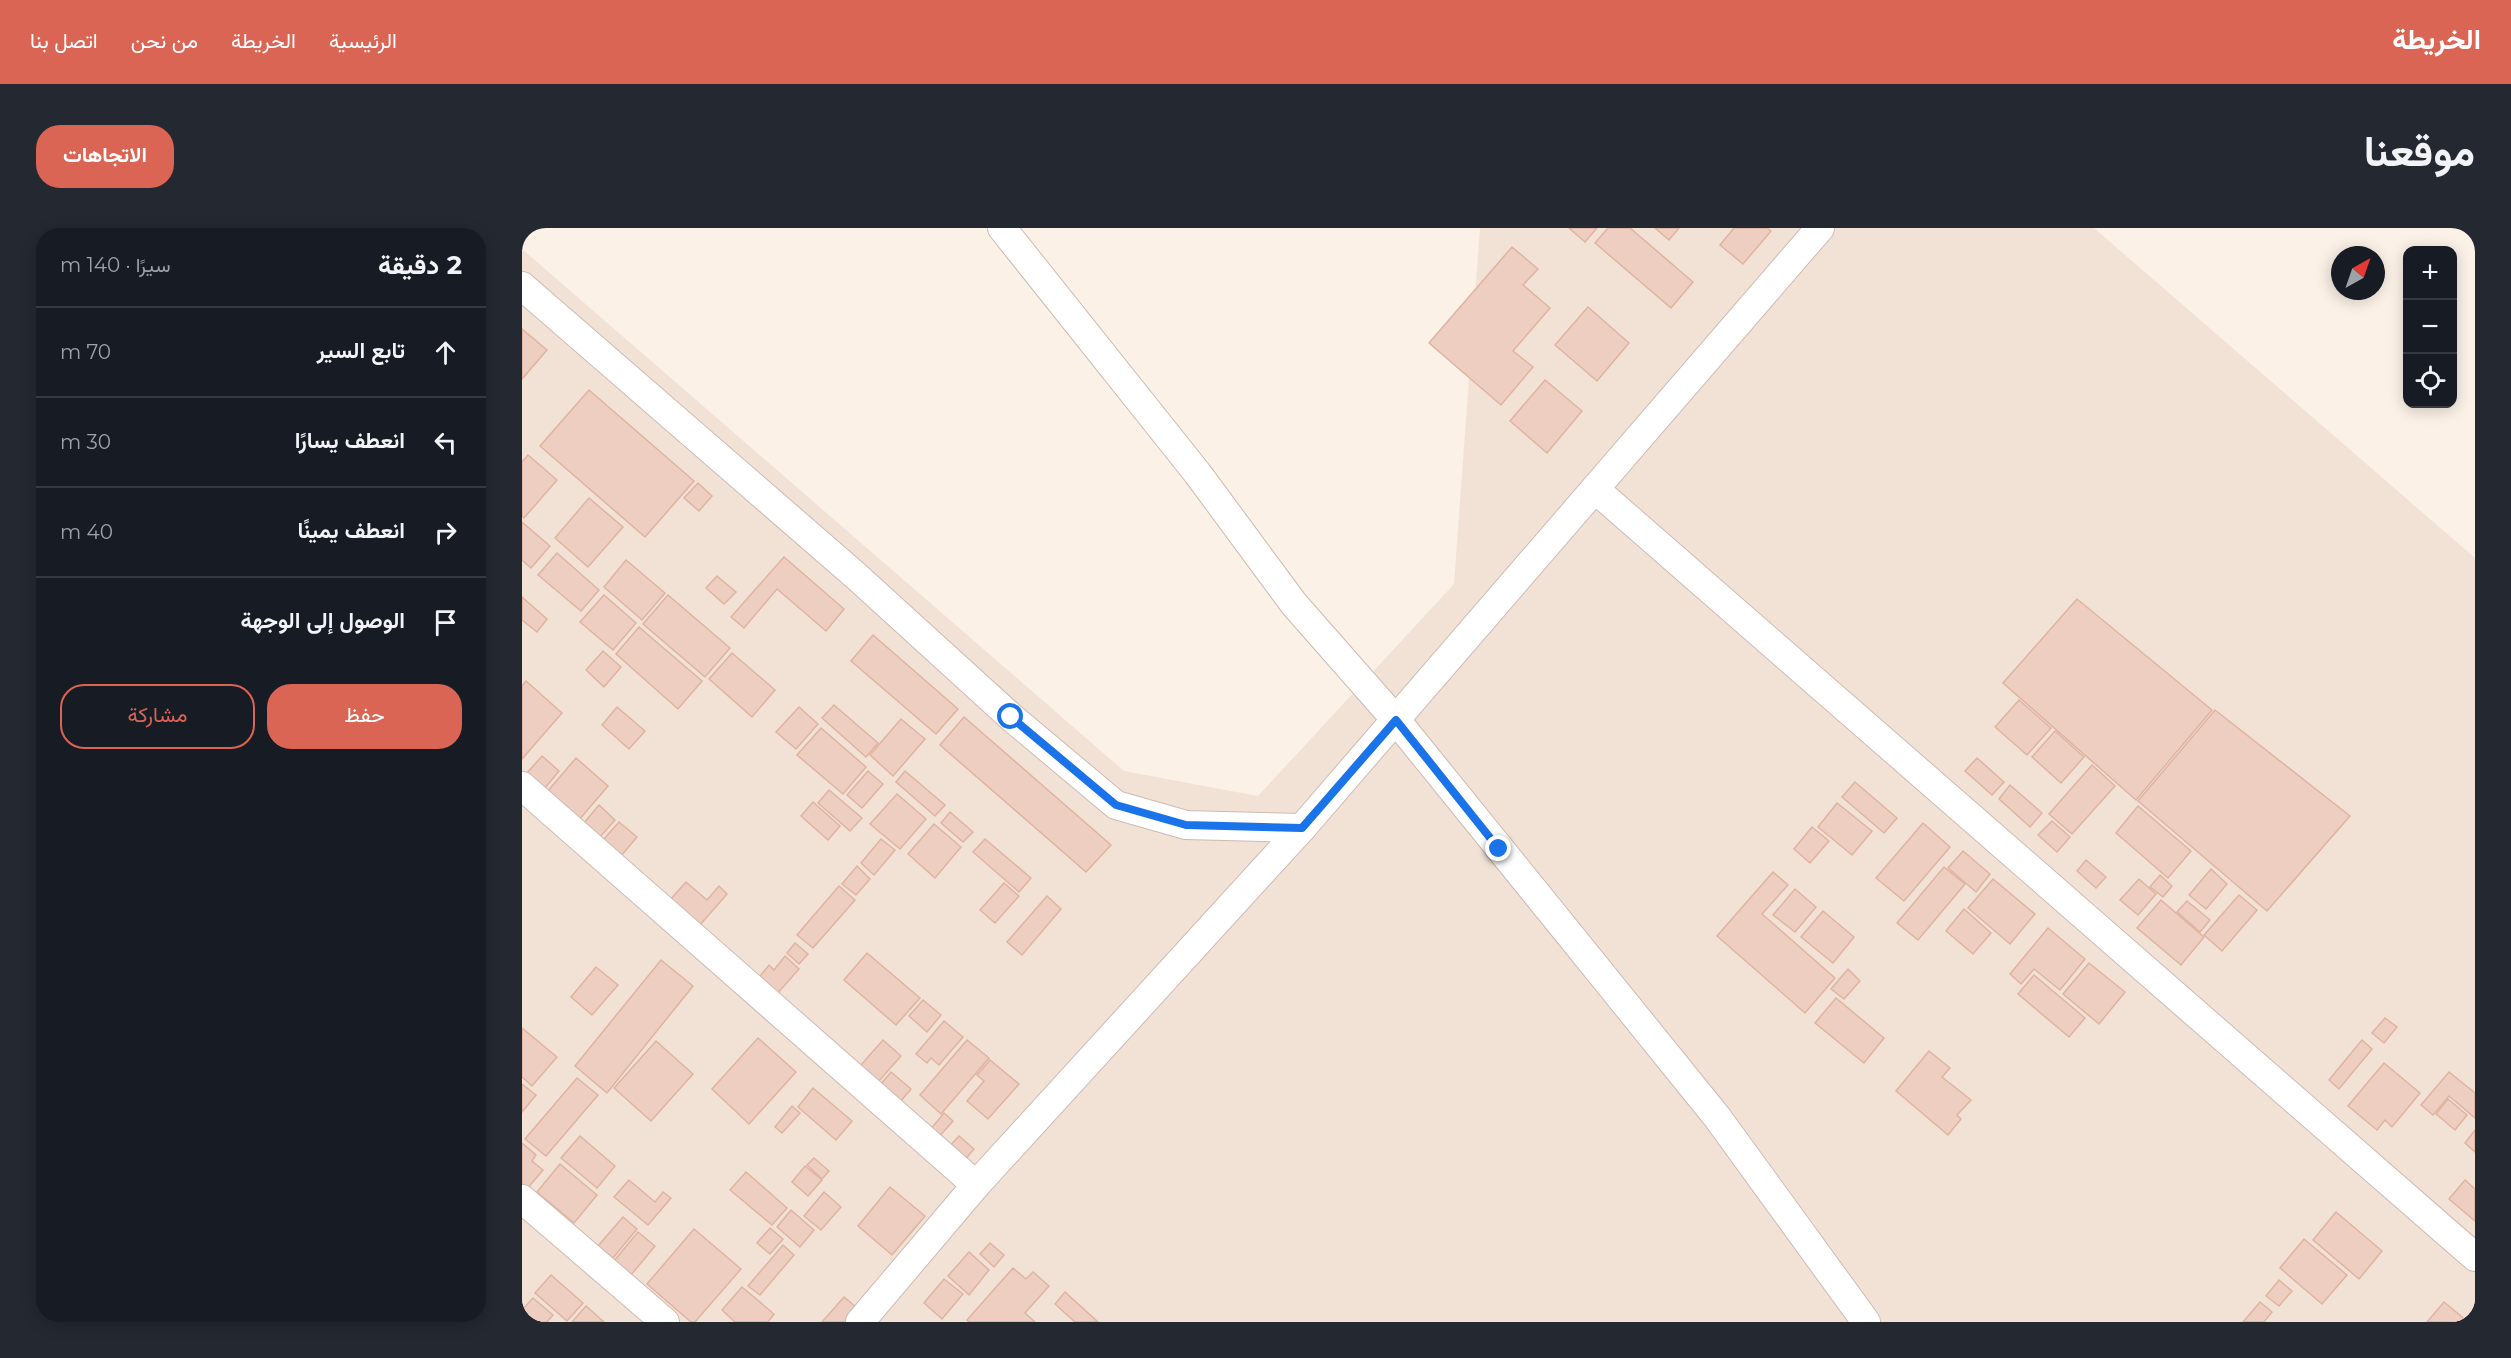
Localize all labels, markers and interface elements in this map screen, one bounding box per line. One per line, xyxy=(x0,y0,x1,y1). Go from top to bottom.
text: الخريطة xyxy=(2392,22,2481,56)
text: اتصل بنا xyxy=(30,28,98,53)
text: من نحن xyxy=(131,28,198,53)
text: الخريطة xyxy=(231,28,296,53)
text: الرئيسية xyxy=(329,28,397,53)
button: الاتجاهات xyxy=(36,125,174,188)
text: موقعنا xyxy=(2364,125,2475,177)
north arrow xyxy=(2331,246,2385,300)
map controls xyxy=(2403,246,2457,408)
button: + xyxy=(2403,246,2457,300)
text: 2 دقيقة xyxy=(378,249,462,281)
text: سيرًا · 140 m xyxy=(60,253,170,277)
button: − xyxy=(2403,300,2457,354)
icon: ahead xyxy=(429,336,462,369)
text: تابع السير xyxy=(317,337,405,364)
text: 70 m xyxy=(60,340,111,364)
button: locate xyxy=(2403,354,2457,408)
icon: left xyxy=(429,426,462,459)
text: انعطف يسارًا xyxy=(295,427,405,454)
text: 30 m xyxy=(60,430,111,454)
icon: right xyxy=(429,516,462,549)
text: انعطف يمينًا xyxy=(297,517,405,544)
text: 40 m xyxy=(60,520,113,544)
icon: arrive xyxy=(429,606,462,639)
text: الوصول إلى الوجهة xyxy=(240,607,405,634)
button: مشاركة xyxy=(60,684,255,749)
button: حفظ xyxy=(267,684,462,749)
route start xyxy=(997,703,1023,729)
route end xyxy=(1485,835,1511,861)

